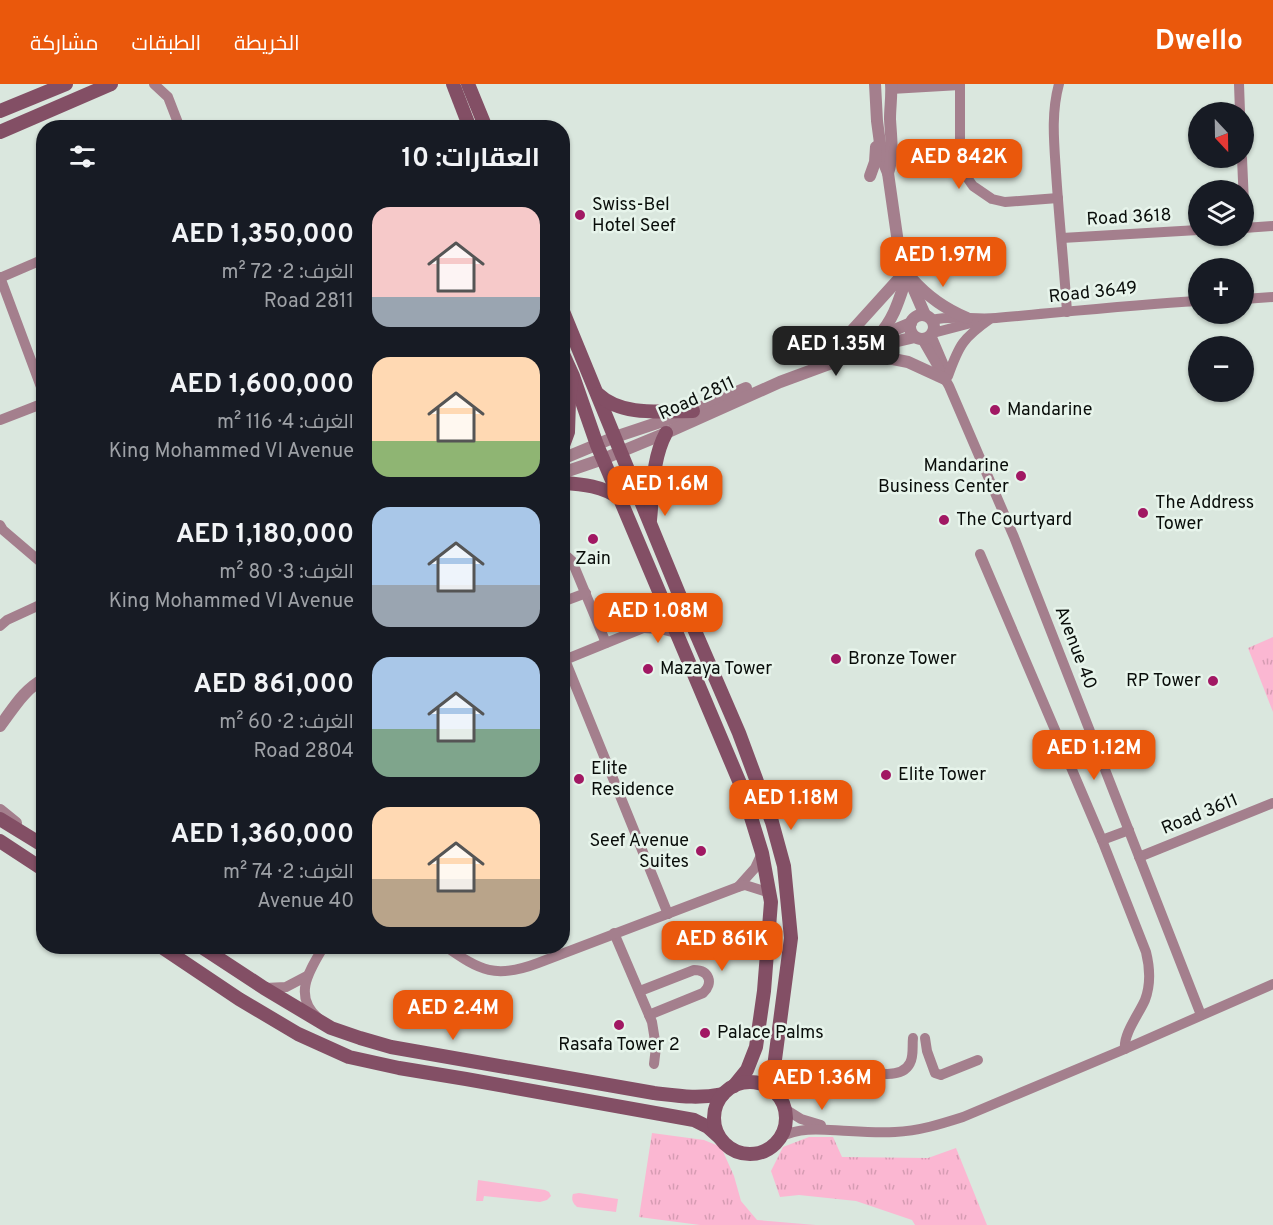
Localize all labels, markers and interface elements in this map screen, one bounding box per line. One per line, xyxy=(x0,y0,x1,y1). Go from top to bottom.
text: Dwello xyxy=(1155,24,1243,60)
text: مشاركة xyxy=(30,31,99,58)
text: الطبقات xyxy=(132,31,201,58)
text: الخريطة xyxy=(234,31,300,58)
north arrow xyxy=(1188,102,1254,168)
map controls xyxy=(1188,102,1254,402)
pin: AED 842K xyxy=(897,139,1021,190)
icon: filters xyxy=(66,140,99,173)
text: العقارات: 10 xyxy=(402,143,540,176)
text: AED 842K xyxy=(910,145,1008,171)
button: layers xyxy=(1188,180,1254,246)
place label: Swiss-Bel Hotel Seef xyxy=(592,194,676,238)
street label: Road 3618 xyxy=(1086,204,1172,232)
marker: Swiss-Bel Hotel Seef xyxy=(573,208,587,222)
text: AED 1,350,000 xyxy=(171,219,354,252)
icon: home xyxy=(420,231,492,303)
pin: AED 1.97M xyxy=(874,237,1012,288)
text: AED 1.97M xyxy=(894,243,992,269)
button: + xyxy=(1188,258,1254,324)
text: الغرف: 2 · 72 m² xyxy=(222,260,354,286)
street label: Road 3649 xyxy=(1047,277,1139,309)
text: Road 2811 xyxy=(264,289,354,315)
pin: AED 1.35M xyxy=(767,326,905,377)
text: AED 1.35M xyxy=(786,332,886,358)
button: − xyxy=(1188,336,1254,402)
text: AED 1,600,000 xyxy=(169,369,354,402)
street label: Road 2811 xyxy=(655,372,739,426)
icon: home xyxy=(420,381,492,453)
place label: Mandarine xyxy=(1007,399,1092,422)
marker: Mandarine xyxy=(988,403,1002,417)
text: الغرف: 4 · 116 m² xyxy=(217,410,354,436)
text: King Mohammed VI Avenue xyxy=(109,439,354,465)
place label: Mandarine Business Center xyxy=(878,455,1009,499)
pin: AED 1.6M xyxy=(603,466,727,517)
marker: Mandarine Business Center xyxy=(1014,469,1028,483)
text: AED 1.6M xyxy=(621,472,709,498)
place label: The Address Tower xyxy=(1155,492,1254,536)
marker: The Address Tower xyxy=(1136,506,1150,520)
place label: The Courtyard xyxy=(956,509,1072,532)
marker: The Courtyard xyxy=(937,513,951,527)
text: AED 1,180,000 xyxy=(176,519,354,552)
icon: home xyxy=(420,531,492,603)
marker: Zain xyxy=(586,532,600,546)
place label: Zain xyxy=(575,548,611,571)
text: الغرف: 3 · 80 m² xyxy=(219,560,354,586)
text: King Mohammed VI Avenue xyxy=(109,589,354,615)
pin: AED 1.08M xyxy=(589,593,727,644)
text: AED 1.08M xyxy=(608,599,708,625)
street label: Avenue 40 xyxy=(1049,603,1101,693)
place label: Bronze Tower xyxy=(848,648,957,671)
marker: Bronze Tower xyxy=(829,652,843,666)
place label: Mazaya Tower xyxy=(660,658,772,681)
marker: Mazaya Tower xyxy=(641,662,655,676)
text: AED 861,000 xyxy=(194,669,354,702)
place label: RP Tower xyxy=(1126,670,1201,693)
marker: RP Tower xyxy=(1206,674,1220,688)
icon: home xyxy=(420,681,492,753)
text: الغرف: 2 · 60 m² xyxy=(219,710,354,736)
pin: AED 1.12M xyxy=(1025,730,1163,781)
text: AED 1.12M xyxy=(1046,736,1142,762)
text: Road 2804 xyxy=(253,739,354,765)
place label: Elite Residence xyxy=(591,758,674,802)
place label: Elite Tower xyxy=(898,764,986,787)
marker: Elite Tower xyxy=(879,768,893,782)
marker: Elite Residence xyxy=(572,772,586,786)
pin: AED 1.18M xyxy=(722,780,860,831)
text: AED 1.18M xyxy=(743,786,839,812)
street label: Road 3611 xyxy=(1158,789,1242,841)
text: AED 1,360,000 xyxy=(171,819,354,852)
place label: Seef Avenue Suites xyxy=(590,830,689,874)
icon: home xyxy=(420,831,492,903)
marker: Seef Avenue Suites xyxy=(694,844,708,858)
text: الغرف: 2 · 74 m² xyxy=(223,860,354,886)
text: Avenue 40 xyxy=(257,889,354,915)
pin: AED 861K xyxy=(660,921,784,972)
text: AED 861K xyxy=(676,927,768,953)
pin: AED 2.4M xyxy=(391,990,515,1041)
text: AED 2.4M xyxy=(407,996,499,1022)
marker: Rasafa Tower 2 xyxy=(612,1018,626,1032)
place label: Palace Palms xyxy=(717,1022,824,1045)
marker: Palace Palms xyxy=(698,1026,712,1040)
place label: Rasafa Tower 2 xyxy=(558,1034,680,1057)
pin: AED 1.36M xyxy=(753,1060,891,1111)
text: AED 1.36M xyxy=(772,1066,872,1092)

